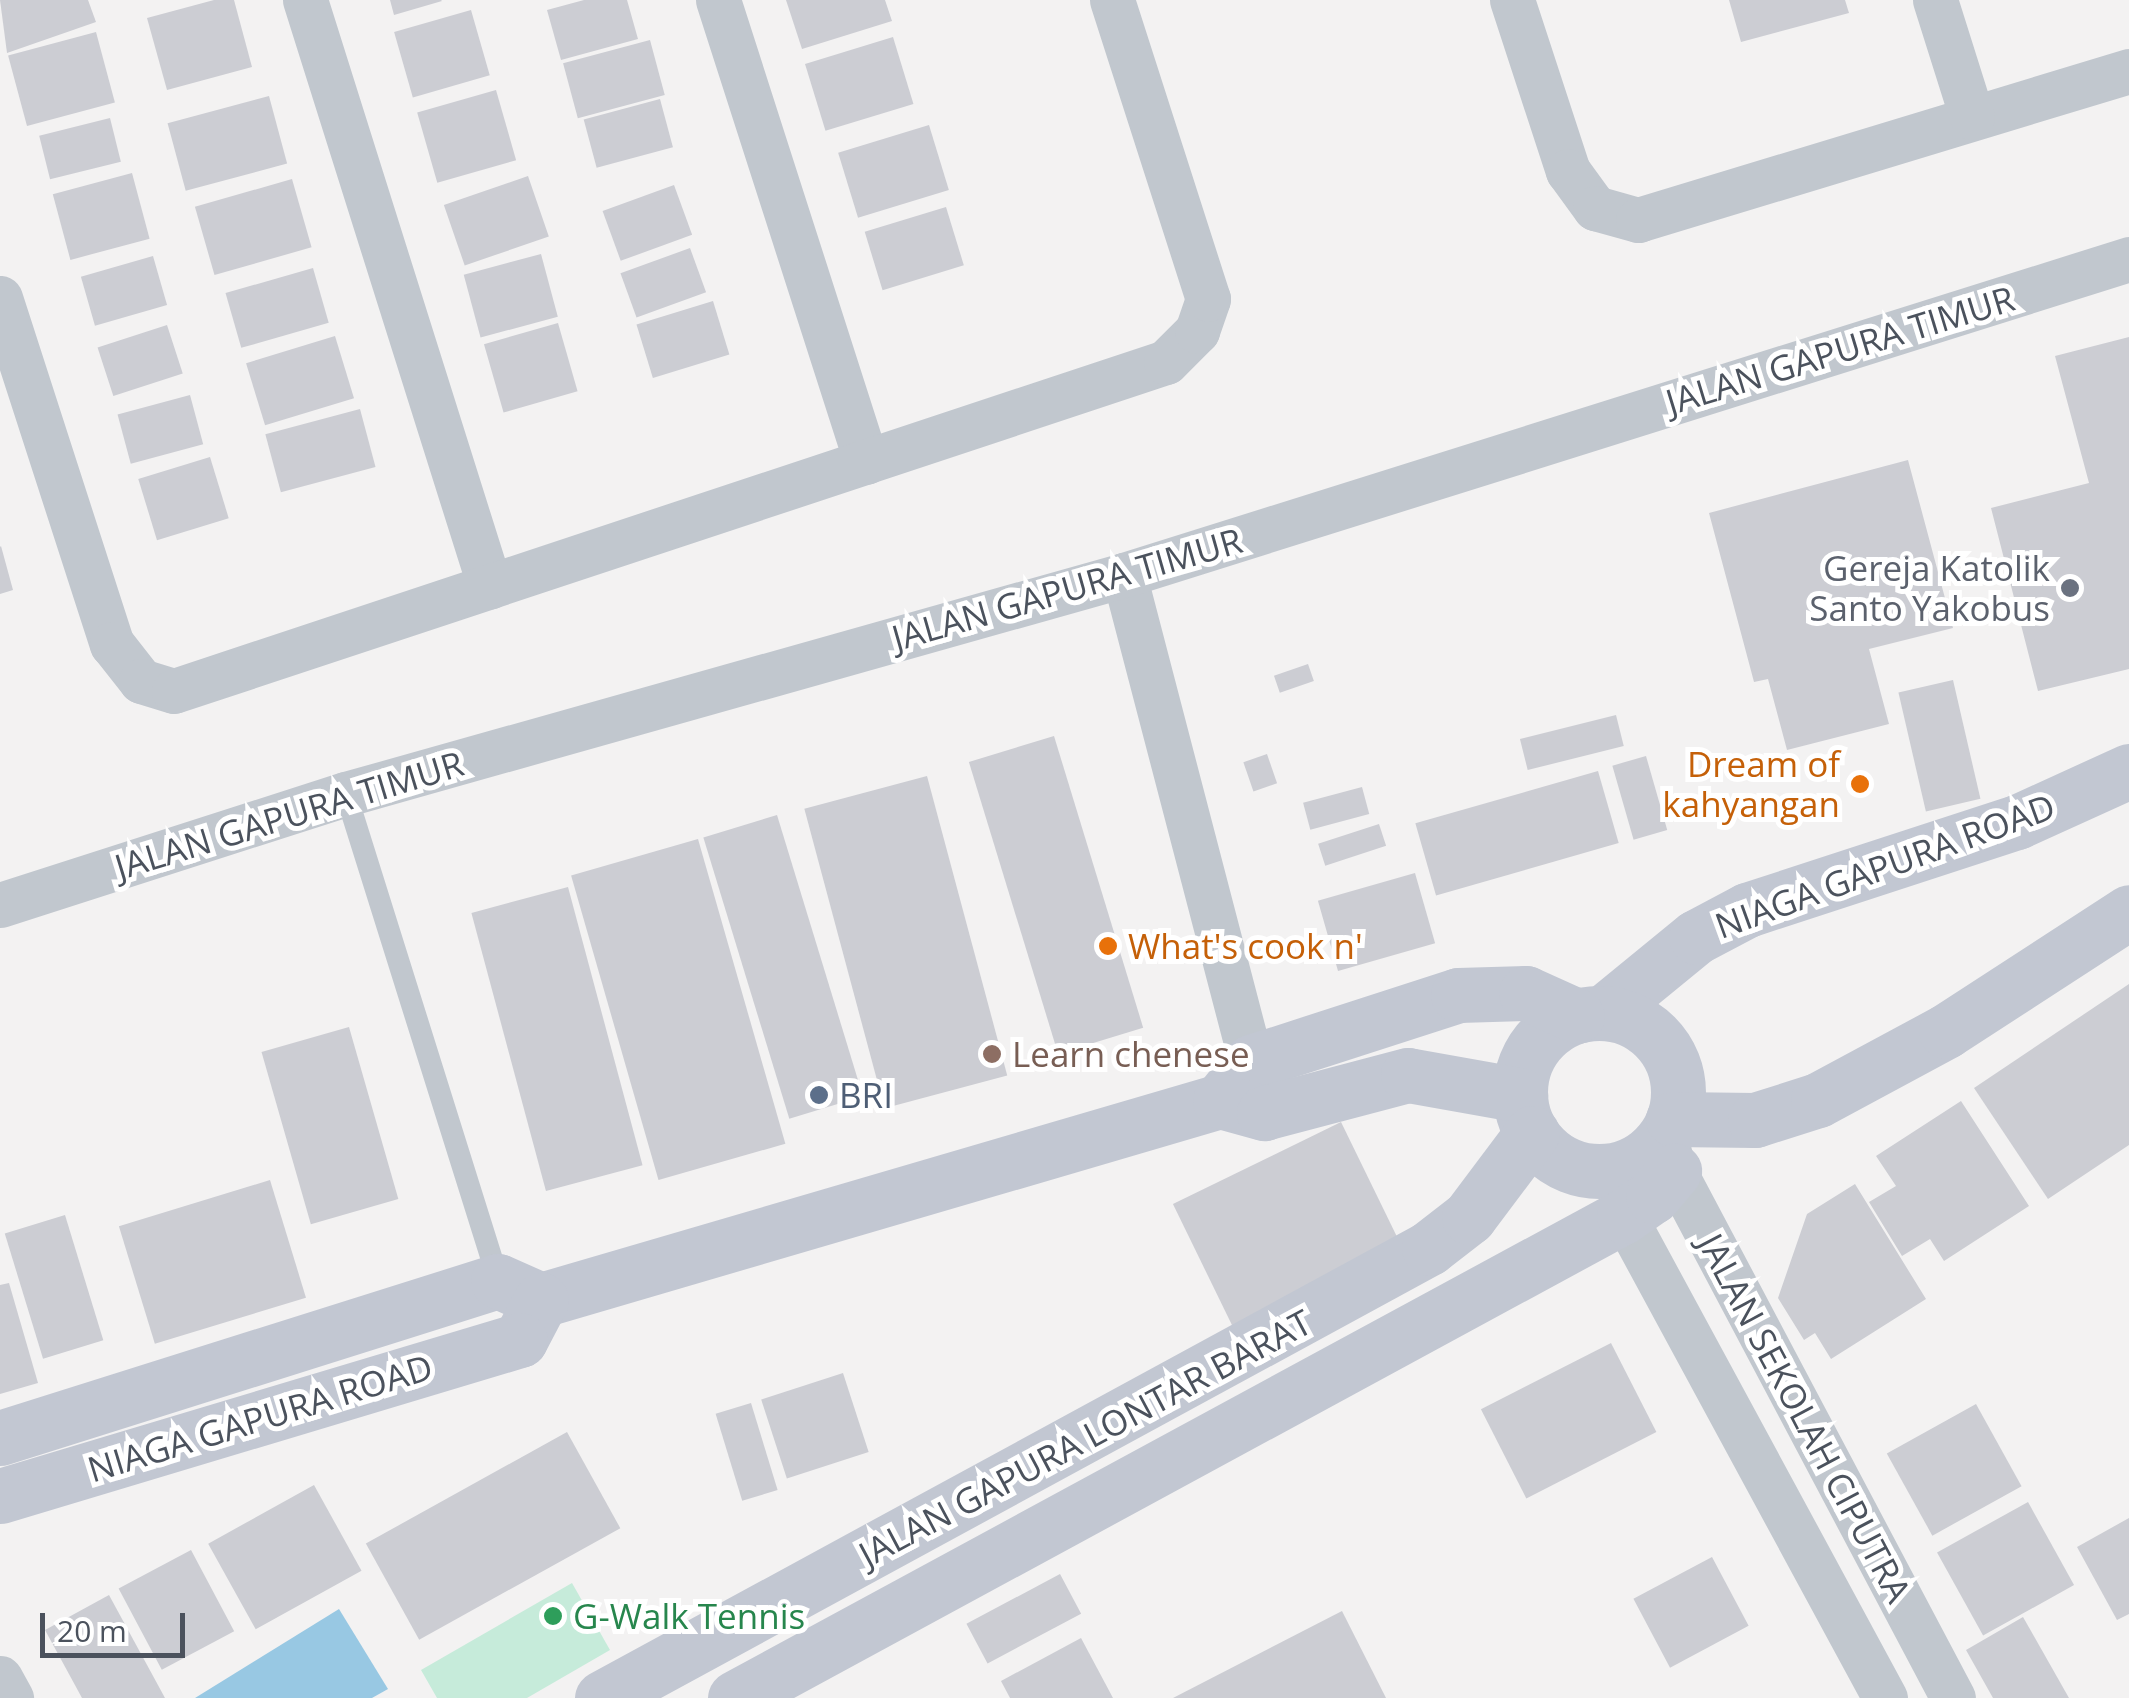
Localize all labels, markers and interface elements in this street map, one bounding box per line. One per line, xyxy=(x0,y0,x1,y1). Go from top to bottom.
street label: JALAN GAPURA TIMUR xyxy=(1661,277,2019,423)
street label: JALAN GAPURA TIMUR xyxy=(887,519,1247,659)
place label: Gereja Katolik Santo Yakobus xyxy=(1809,547,2050,629)
marker: Gereja Katolik Santo Yakobus xyxy=(2059,577,2081,599)
street label: JALAN GAPURA TIMUR xyxy=(110,742,468,888)
place label: Dream of kahyangan xyxy=(1662,743,1840,825)
marker: Dream of kahyangan xyxy=(1849,773,1871,795)
street label: NIAGA GAPURA ROAD xyxy=(1709,785,2061,947)
place label: What's cook n' xyxy=(1128,925,1363,967)
marker: What's cook n' xyxy=(1097,935,1119,957)
place label: Learn chenese xyxy=(1012,1033,1250,1075)
marker: Learn chenese xyxy=(981,1043,1003,1065)
place label: BRI xyxy=(839,1074,893,1116)
marker: BRI xyxy=(808,1084,830,1106)
street label: JALAN SEKOLAH CIPUTRA xyxy=(1690,1227,1920,1609)
street label: JALAN GAPURA LONTAR BARAT xyxy=(852,1301,1318,1575)
street label: NIAGA GAPURA ROAD xyxy=(83,1346,437,1490)
scale bar xyxy=(45,1593,190,1655)
place label: G-Walk Tennis xyxy=(573,1595,805,1637)
marker: G-Walk Tennis xyxy=(542,1605,564,1627)
text: 20 m xyxy=(57,1610,127,1651)

